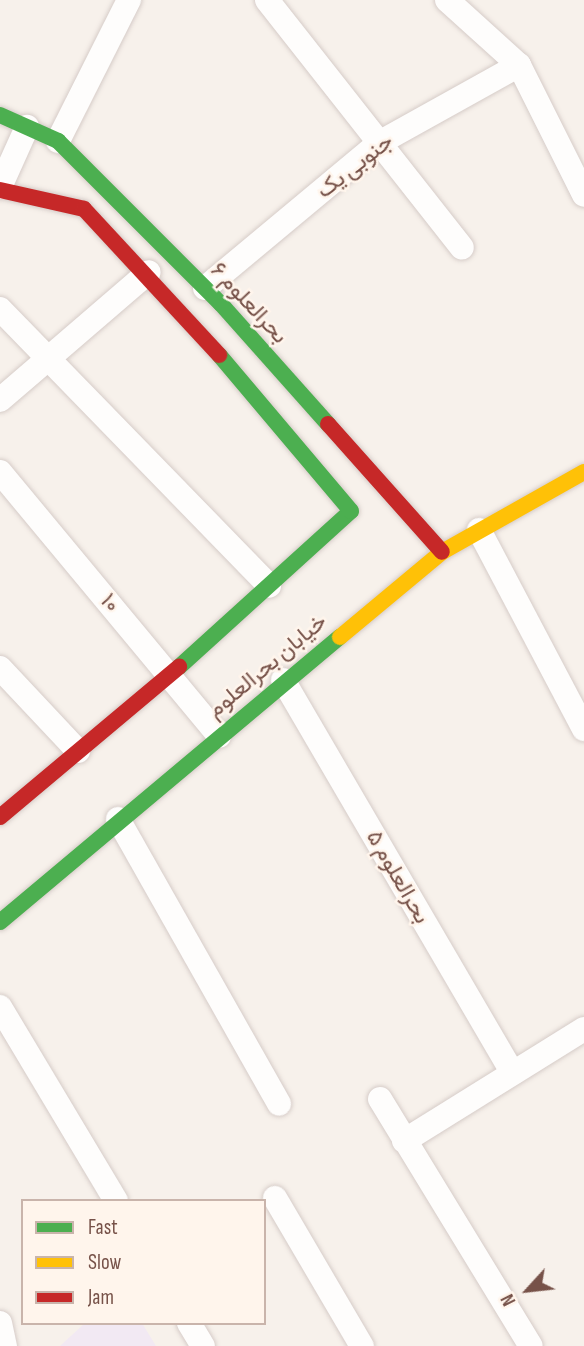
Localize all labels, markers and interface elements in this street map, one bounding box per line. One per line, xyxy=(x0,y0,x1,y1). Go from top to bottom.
street label: جنوبی یک xyxy=(311,128,399,204)
street label: بحرالعلوم ۶ xyxy=(204,257,294,349)
street label: ۱۰ xyxy=(94,588,126,618)
street label: خیابان بحرالعلوم xyxy=(201,608,333,724)
street label: بحرالعلوم ۵ xyxy=(360,825,436,929)
legend xyxy=(21,1199,266,1325)
text: Fast xyxy=(88,1215,118,1240)
text: Slow xyxy=(88,1250,121,1275)
north arrow xyxy=(493,1255,563,1325)
text: Jam xyxy=(88,1285,114,1310)
text: N xyxy=(496,1290,521,1310)

